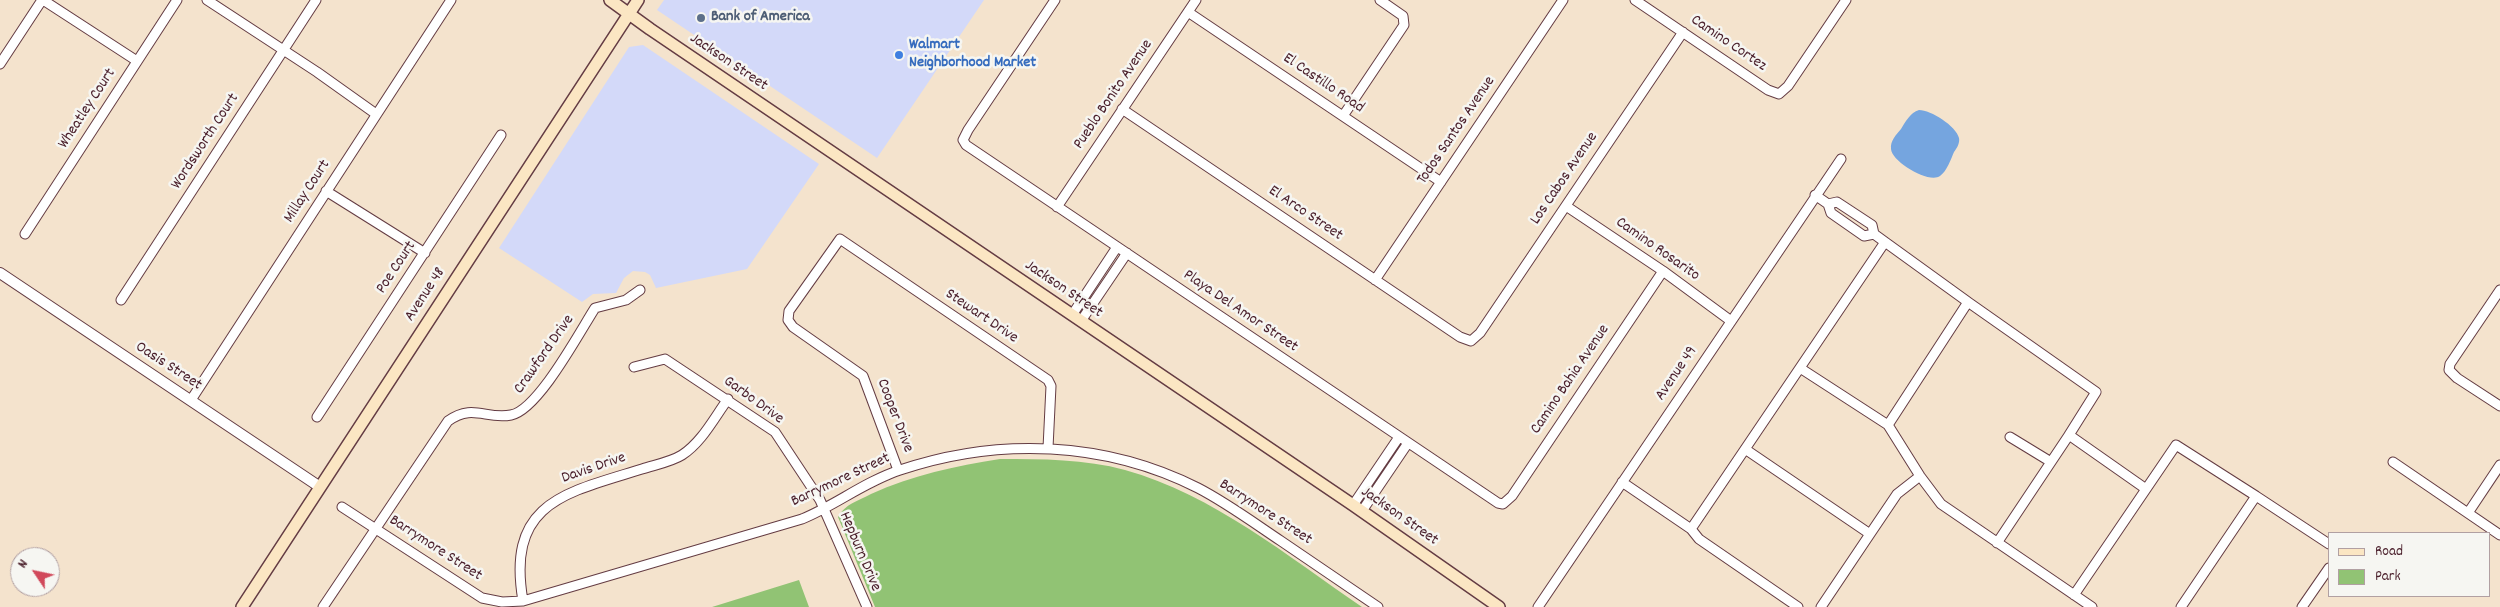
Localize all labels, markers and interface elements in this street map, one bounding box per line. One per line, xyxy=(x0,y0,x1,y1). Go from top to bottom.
place label: Bank of America xyxy=(711,8,810,28)
marker: Bank of America xyxy=(695,12,707,24)
street label: Camino Cortez xyxy=(1686,12,1770,76)
street label: Jackson Street xyxy=(685,30,771,96)
place label: Walmart Neighborhood Market xyxy=(909,36,1036,74)
street label: Pueblo Bonito Avenue xyxy=(1070,36,1158,154)
marker: Walmart Neighborhood Market xyxy=(893,49,905,61)
street label: El Castillo Road xyxy=(1279,50,1367,118)
street label: Wheatley Court xyxy=(55,65,121,153)
street label: Todos Santos Avenue xyxy=(1414,73,1500,189)
street label: Wordsworth Court xyxy=(168,90,244,194)
street label: Los Cabos Avenue xyxy=(1527,129,1603,229)
street label: Millay Court xyxy=(281,157,335,227)
street label: El Arco Street xyxy=(1264,182,1346,246)
street label: Camino Rosarito xyxy=(1611,214,1703,286)
street label: Poe Court xyxy=(373,238,421,298)
street label: Jackson Street xyxy=(1020,257,1106,323)
street label: Avenue 48 xyxy=(401,264,451,326)
street label: Playa Del Amor Street xyxy=(1179,266,1301,358)
street label: Stewart Drive xyxy=(941,286,1021,348)
street label: Crawford Drive xyxy=(511,312,579,398)
street label: Camino Bahia Avenue xyxy=(1527,322,1615,438)
street label: Oasis Street xyxy=(131,338,205,396)
street label: Avenue 49 xyxy=(1652,343,1702,405)
street label: Garbo Drive xyxy=(719,373,787,429)
street label: Cooper Drive xyxy=(871,377,917,455)
street label: Davis Drive xyxy=(559,449,629,489)
street label: Barrymore Street xyxy=(788,450,894,512)
street label: Barrymore Street xyxy=(1215,476,1315,550)
street label: Jackson Street xyxy=(1357,483,1441,551)
street label: Hepburn Drive xyxy=(834,509,884,595)
street label: Barrymore Street xyxy=(385,512,485,586)
legend xyxy=(2328,532,2490,597)
text: Road xyxy=(2375,541,2403,563)
north arrow xyxy=(10,547,60,597)
text: N xyxy=(13,556,34,573)
text: Park xyxy=(2375,566,2401,588)

